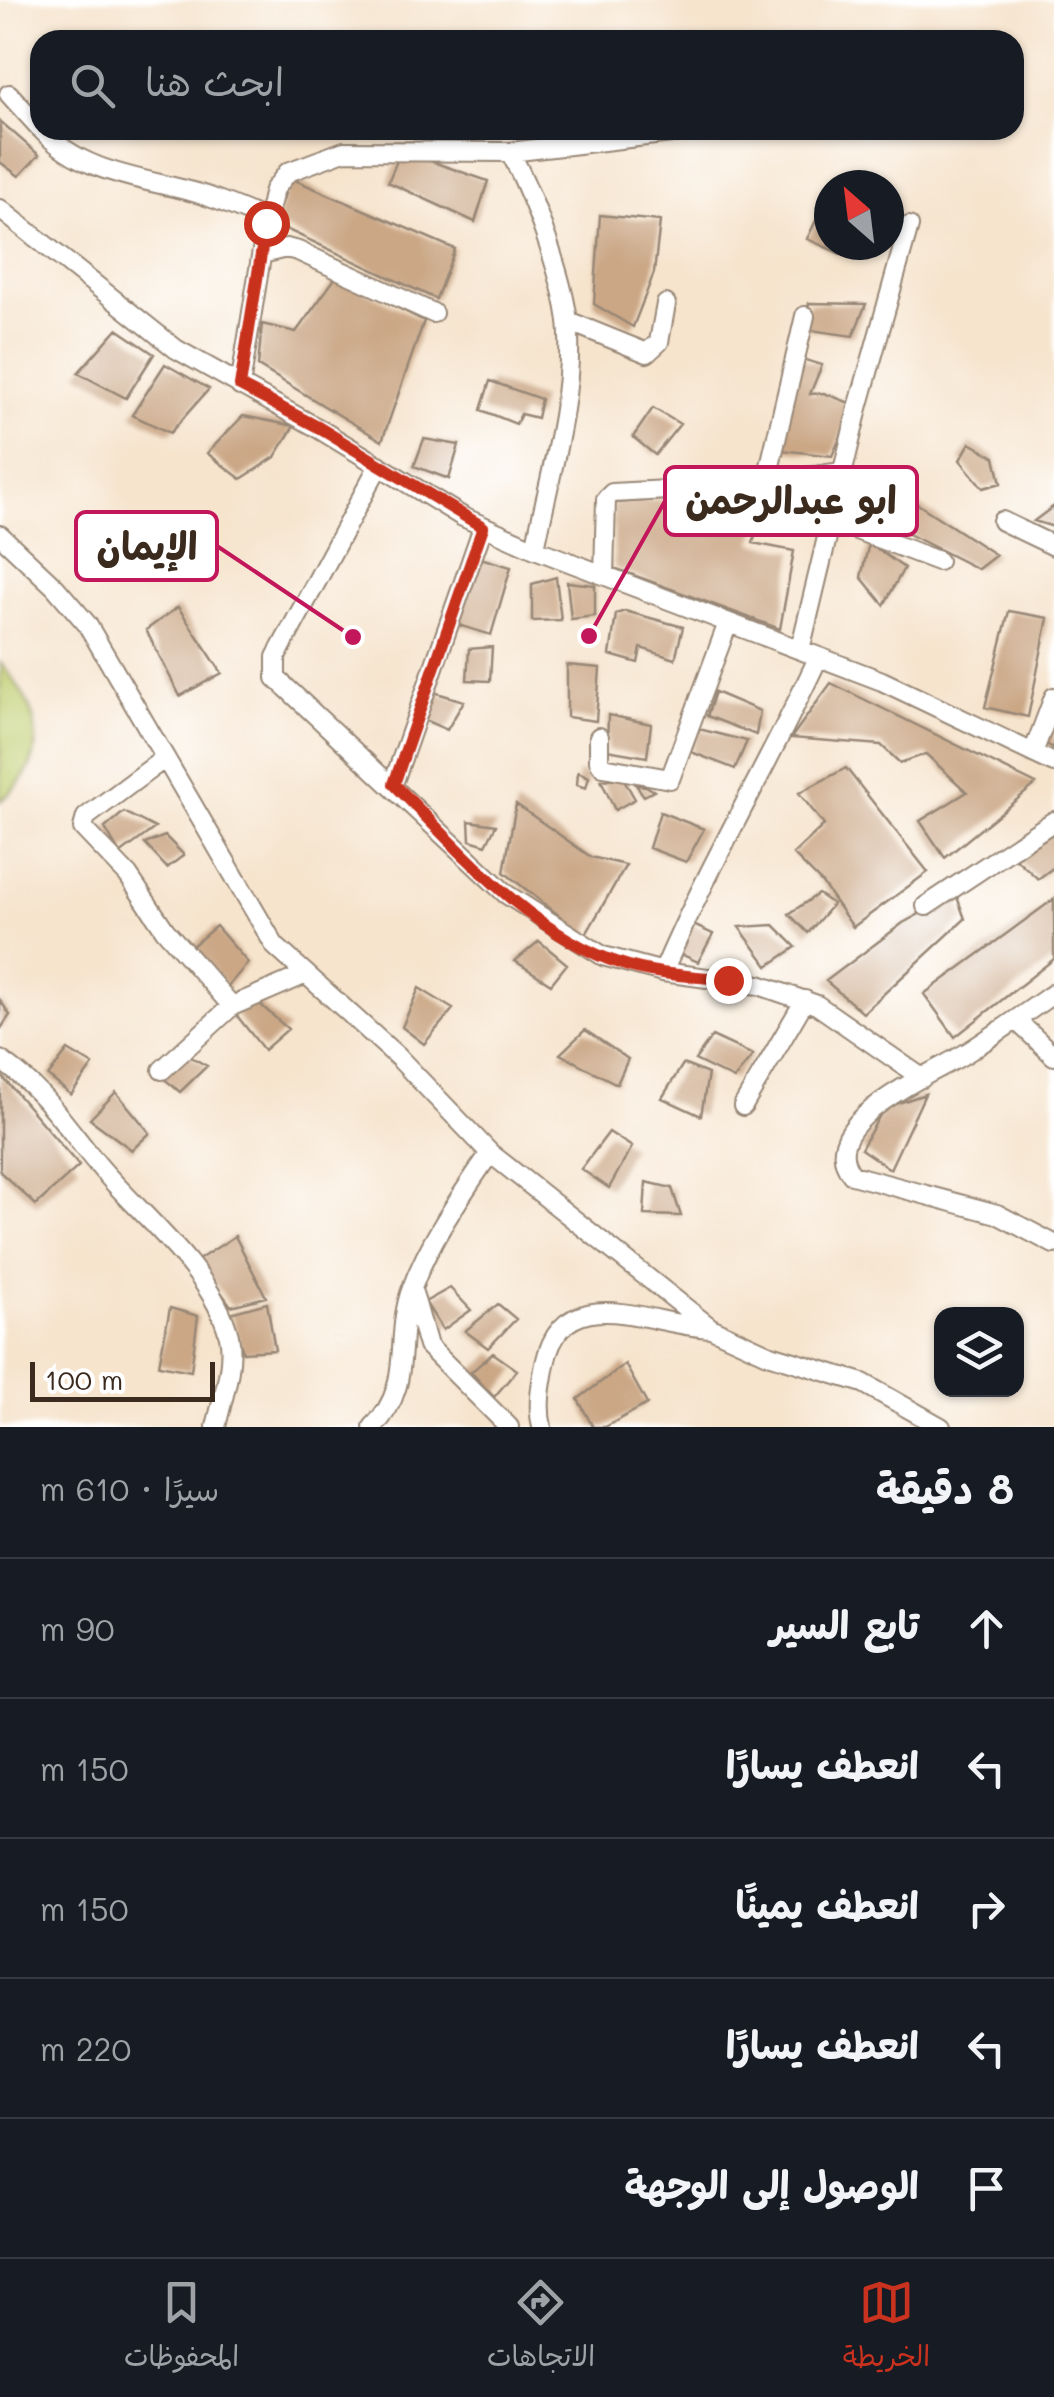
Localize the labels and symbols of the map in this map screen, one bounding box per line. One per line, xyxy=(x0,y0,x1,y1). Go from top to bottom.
north arrow xyxy=(814,170,904,260)
route start xyxy=(244,201,290,247)
callout: ابو عبدالرحمن xyxy=(665,467,917,535)
text: ابو عبدالرحمن xyxy=(685,474,897,525)
callout: الإيمان xyxy=(76,512,217,580)
text: الإيمان xyxy=(97,520,197,572)
route end xyxy=(706,958,752,1004)
scale bar xyxy=(30,1357,215,1402)

